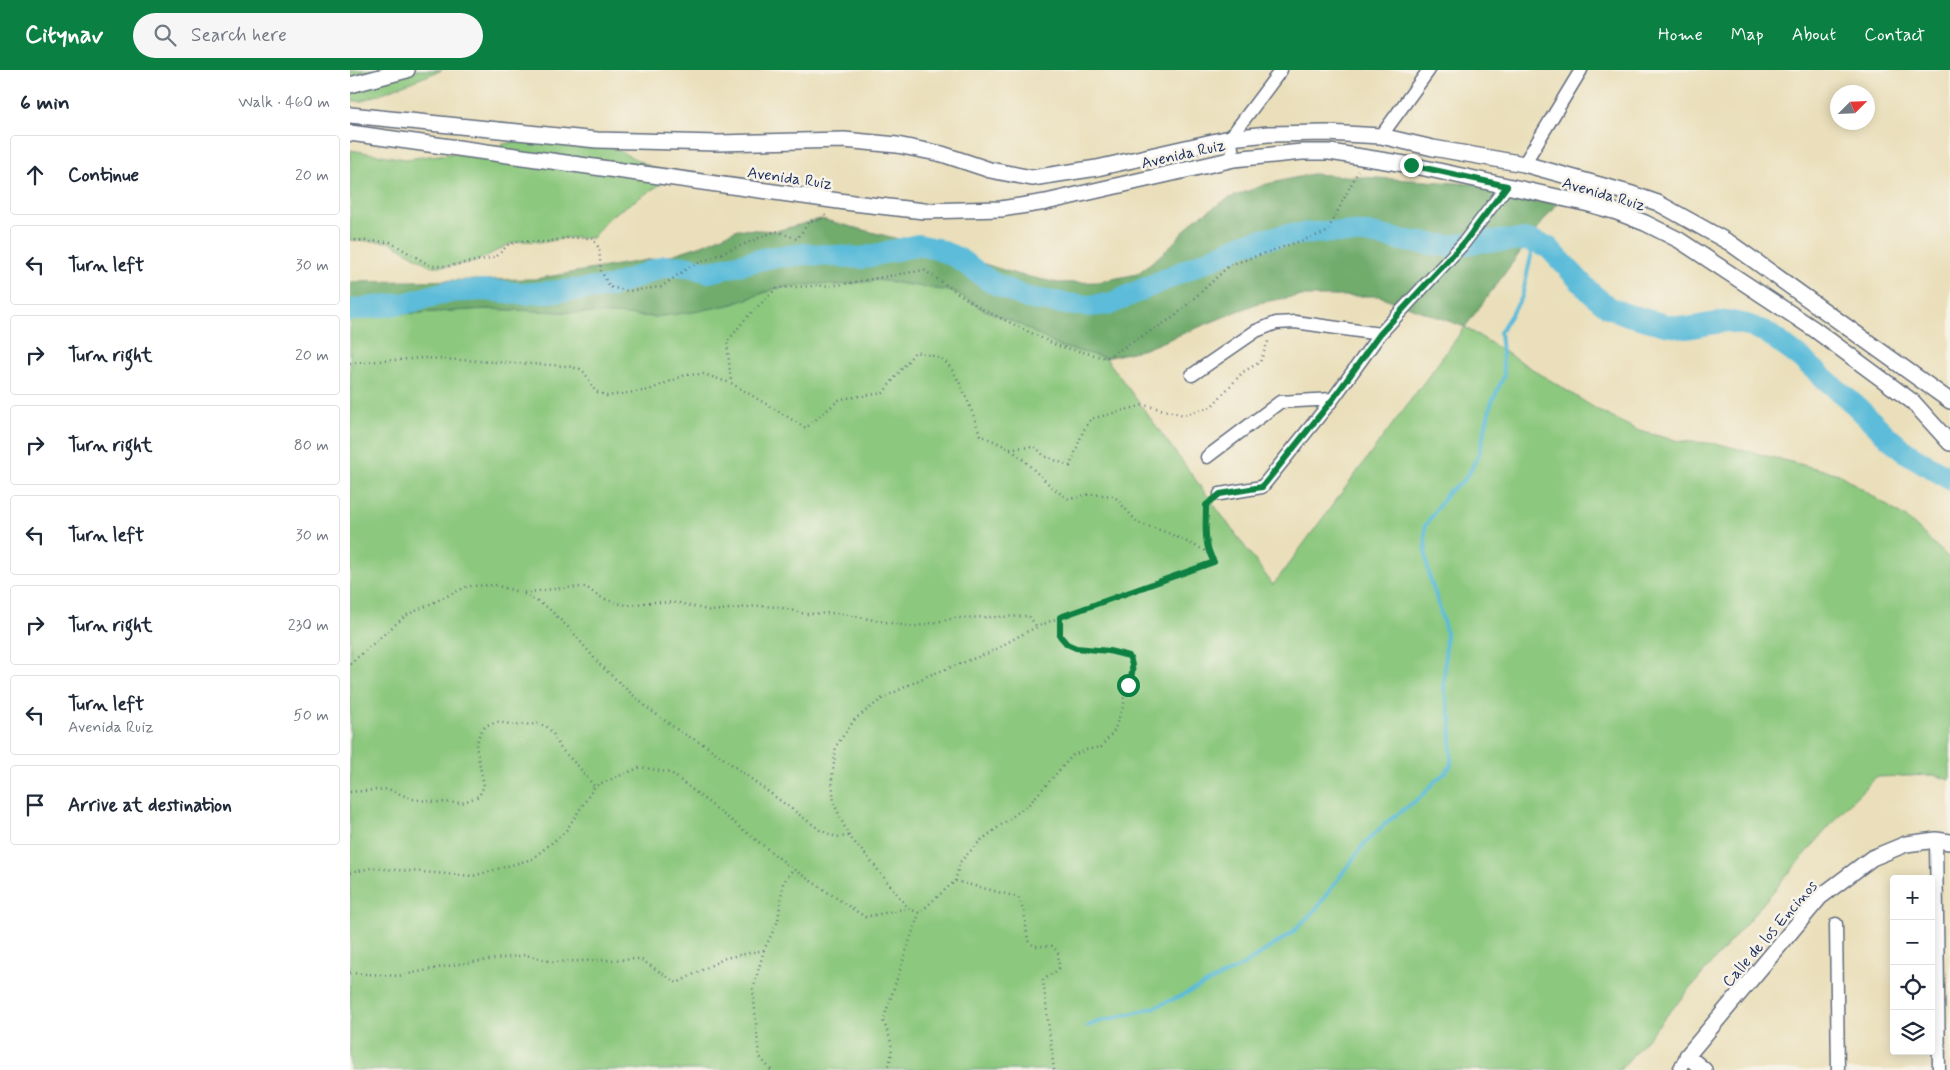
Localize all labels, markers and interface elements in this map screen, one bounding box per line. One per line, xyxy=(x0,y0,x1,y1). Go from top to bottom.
search box xyxy=(133,13,483,58)
text: Citynav xyxy=(25,20,103,51)
icon: search xyxy=(151,21,179,49)
text: Search here xyxy=(191,23,287,48)
text: Home xyxy=(1658,23,1703,47)
text: Map xyxy=(1731,23,1764,47)
text: About xyxy=(1792,23,1836,47)
text: Contact xyxy=(1864,23,1925,47)
north arrow xyxy=(1830,85,1875,130)
text: 6 min xyxy=(20,89,70,117)
text: Walk · 460 m xyxy=(238,92,330,113)
street label: Avenida Ruiz xyxy=(1139,135,1228,174)
route end xyxy=(1400,154,1423,177)
icon: ahead xyxy=(21,161,49,189)
street label: Avenida Ruiz xyxy=(746,162,834,195)
text: Continue xyxy=(68,163,139,188)
text: 20 m xyxy=(295,165,329,186)
street label: Avenida Ruiz xyxy=(1559,173,1648,216)
icon: left xyxy=(21,251,49,279)
text: Turn left xyxy=(68,253,144,278)
text: 30 m xyxy=(296,255,329,276)
icon: right xyxy=(21,341,49,369)
text: Turn right xyxy=(68,343,152,368)
text: 20 m xyxy=(295,345,329,366)
icon: right xyxy=(21,431,49,459)
text: Turn right xyxy=(68,433,152,458)
text: 80 m xyxy=(294,435,329,456)
icon: left xyxy=(21,521,49,549)
text: Turn left xyxy=(68,523,144,548)
text: 30 m xyxy=(296,525,329,546)
icon: right xyxy=(21,611,49,639)
text: Turn right xyxy=(68,613,152,638)
text: 230 m xyxy=(288,615,329,636)
route start xyxy=(1117,674,1140,697)
text: Turn left xyxy=(68,692,144,717)
icon: left xyxy=(21,701,49,729)
text: 50 m xyxy=(293,705,329,726)
text: Avenida Ruiz xyxy=(68,717,154,738)
icon: arrive xyxy=(21,791,49,819)
text: Arrive at destination xyxy=(68,793,232,818)
map controls xyxy=(1890,875,1935,1055)
button: + xyxy=(1890,875,1935,920)
street label: Calle de los Encinos xyxy=(1718,876,1822,992)
button: − xyxy=(1890,920,1935,965)
button: locate xyxy=(1890,965,1935,1010)
button: layers xyxy=(1890,1010,1935,1055)

